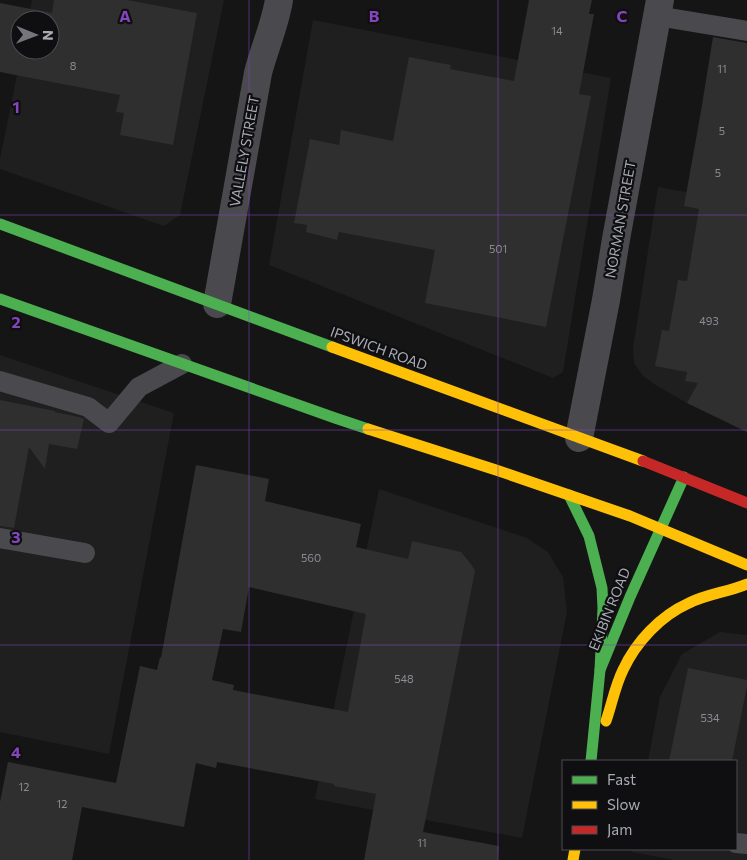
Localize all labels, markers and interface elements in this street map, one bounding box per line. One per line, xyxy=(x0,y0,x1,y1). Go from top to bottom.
text: A xyxy=(119,6,131,25)
text: B xyxy=(369,6,380,25)
text: C xyxy=(617,6,628,25)
north arrow xyxy=(10,10,60,60)
house number: 14 xyxy=(551,24,563,37)
text: N xyxy=(40,30,57,41)
house number: 8 xyxy=(70,59,77,72)
house number: 11 xyxy=(717,62,727,75)
street label: VALLELY STREET xyxy=(226,94,262,208)
text: 1 xyxy=(12,97,20,116)
house number: 5 xyxy=(719,124,725,137)
street label: NORMAN STREET xyxy=(601,159,639,279)
house number: 5 xyxy=(715,166,721,179)
house number: 501 xyxy=(489,242,507,255)
text: 2 xyxy=(11,312,21,331)
house number: 493 xyxy=(699,314,719,327)
street label: IPSWICH ROAD xyxy=(328,323,430,373)
text: 3 xyxy=(11,527,21,546)
house number: 560 xyxy=(301,551,321,564)
street label: EKIBIN ROAD xyxy=(585,565,633,653)
house number: 548 xyxy=(394,672,414,685)
house number: 534 xyxy=(700,711,720,724)
text: 4 xyxy=(11,742,21,761)
legend xyxy=(562,760,737,850)
text: Fast xyxy=(607,770,636,788)
house number: 12 xyxy=(19,780,29,793)
text: Slow xyxy=(607,795,640,813)
house number: 12 xyxy=(57,797,67,810)
text: Jam xyxy=(607,820,632,838)
house number: 11 xyxy=(417,836,427,849)

